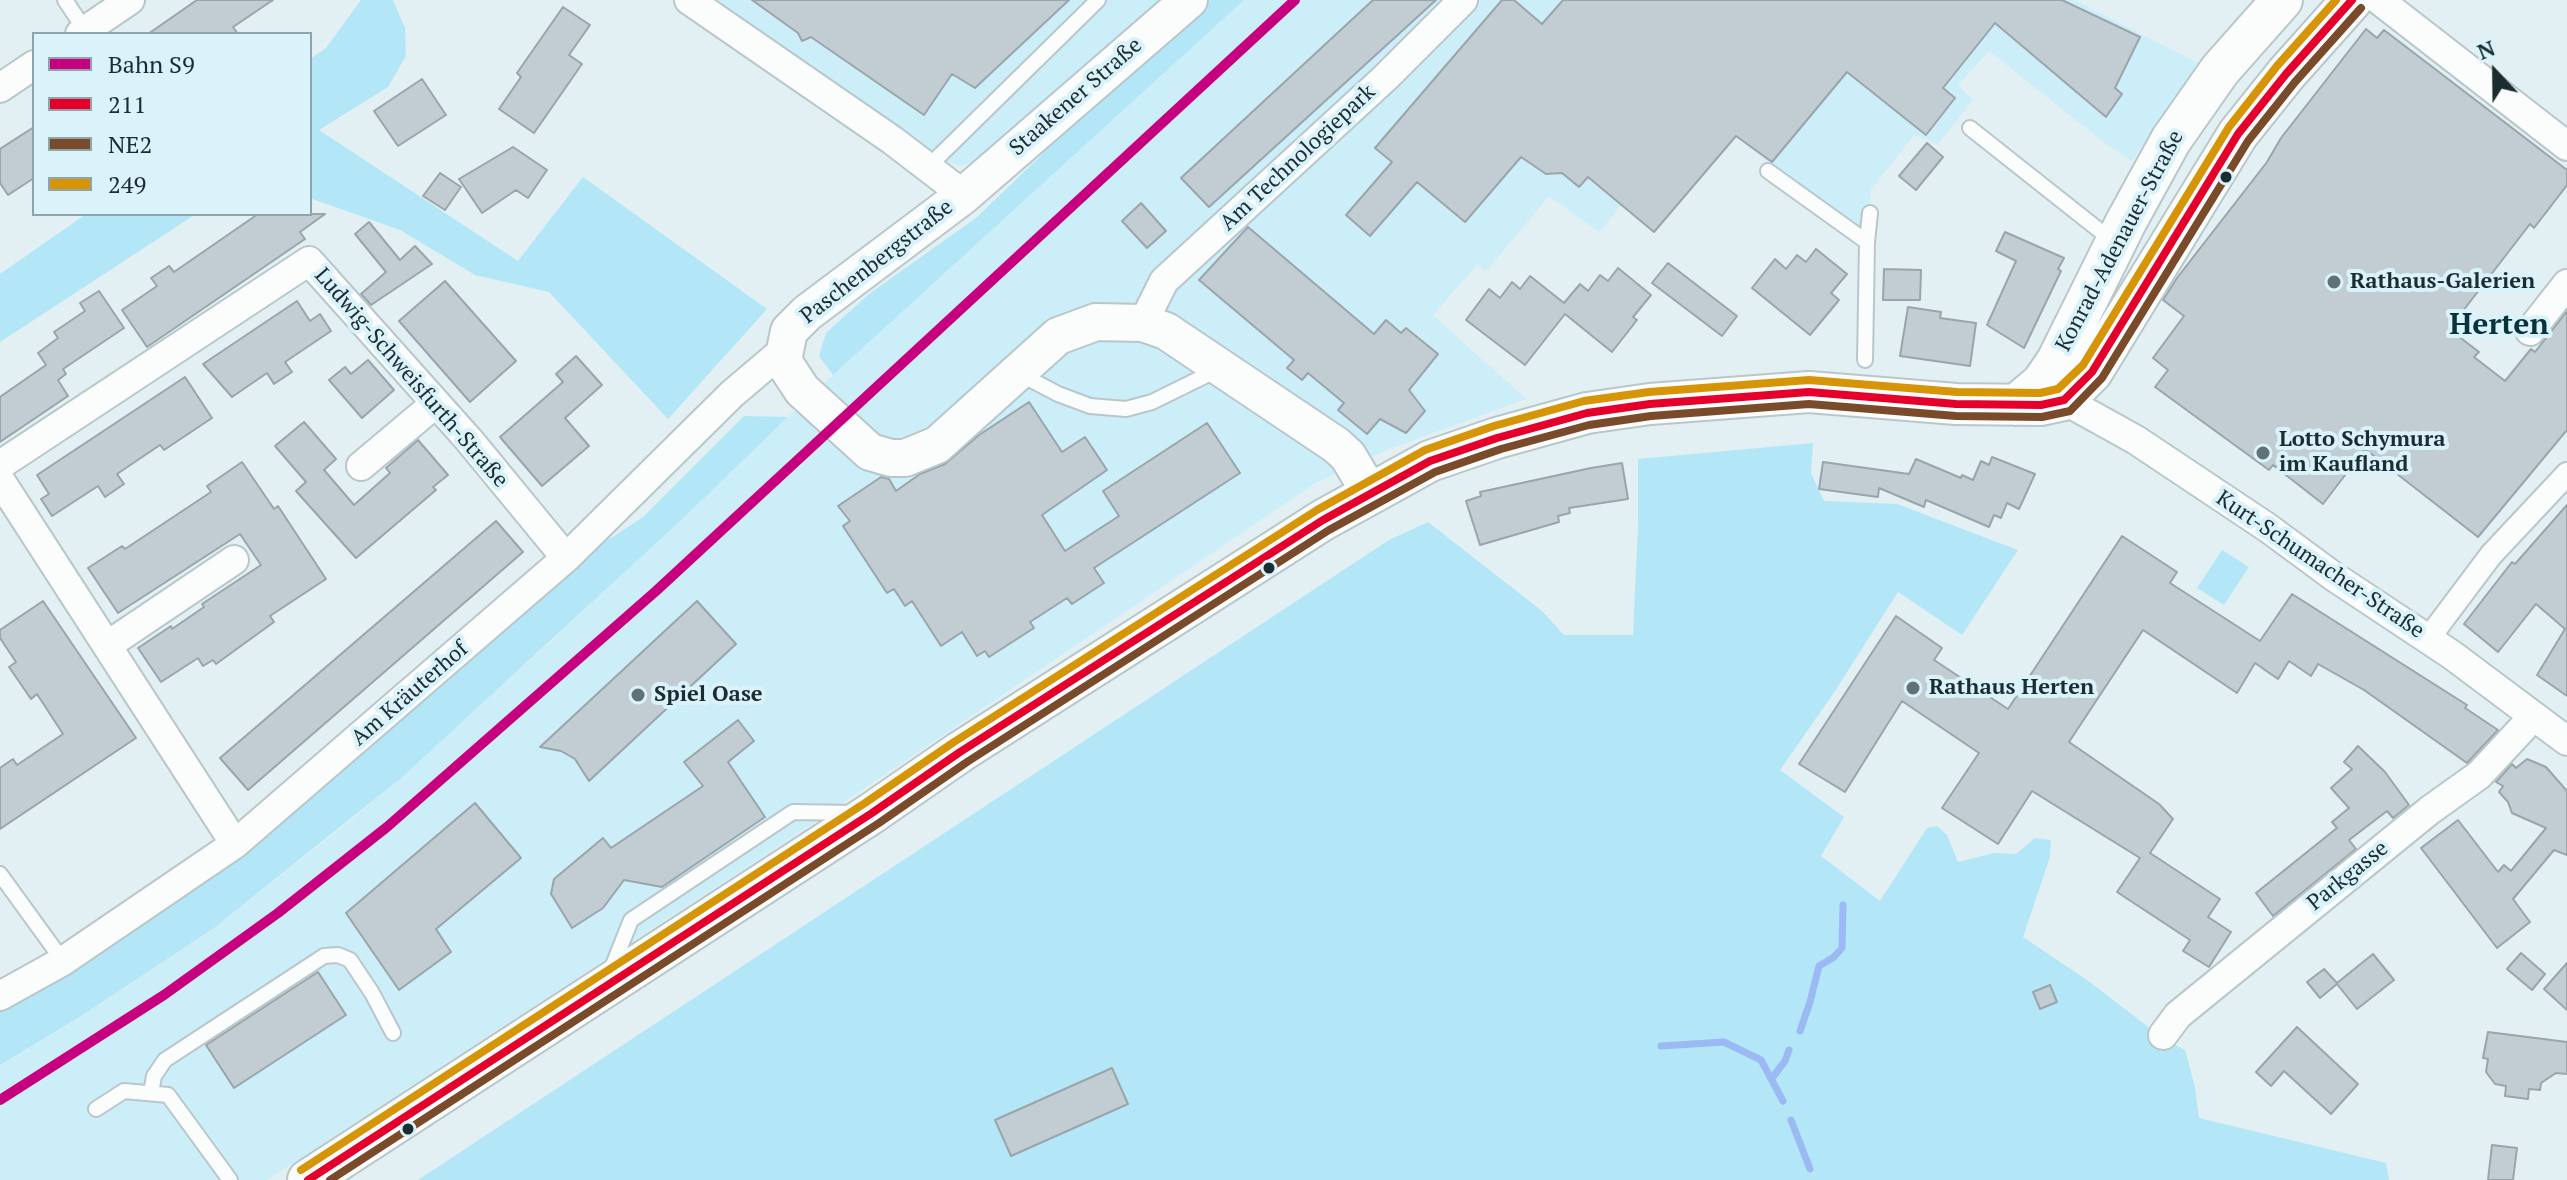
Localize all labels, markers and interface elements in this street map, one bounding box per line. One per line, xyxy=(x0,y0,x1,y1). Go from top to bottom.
legend xyxy=(32,32,312,216)
street label: Staakener Straße xyxy=(1004,32,1148,162)
north arrow xyxy=(2455,32,2535,112)
text: N xyxy=(2473,33,2499,66)
text: Bahn S9 xyxy=(108,48,195,80)
street label: Am Technologiepark xyxy=(1215,79,1381,237)
text: 211 xyxy=(108,88,146,120)
street label: Konrad-Adenauer-Straße xyxy=(2051,126,2189,356)
text: NE2 xyxy=(108,128,152,160)
text: 249 xyxy=(108,168,146,200)
unlabelled marker xyxy=(2218,169,2234,185)
street label: Paschenbergstraße xyxy=(795,194,959,330)
street label: Ludwig-Schweisfurth-Straße xyxy=(309,263,513,493)
place label: Rathaus-Galerien xyxy=(2350,269,2535,295)
marker: Rathaus-Galerien xyxy=(2325,273,2343,291)
district label: Herten xyxy=(2449,307,2549,343)
place label: Lotto Schymura im Kaufland xyxy=(2279,427,2445,478)
marker: Lotto Schymura im Kaufland xyxy=(2254,444,2272,462)
street label: Kurt-Schumacher-Straße xyxy=(2211,485,2429,645)
unlabelled marker xyxy=(1261,560,1277,576)
street label: Am Kräuterhof xyxy=(346,636,474,752)
place label: Rathaus Herten xyxy=(1929,675,2094,701)
marker: Rathaus Herten xyxy=(1904,679,1922,697)
place label: Spiel Oase xyxy=(654,682,763,708)
marker: Spiel Oase xyxy=(629,686,647,704)
street label: Parkgasse xyxy=(2302,835,2394,917)
unlabelled marker xyxy=(400,1121,416,1137)

